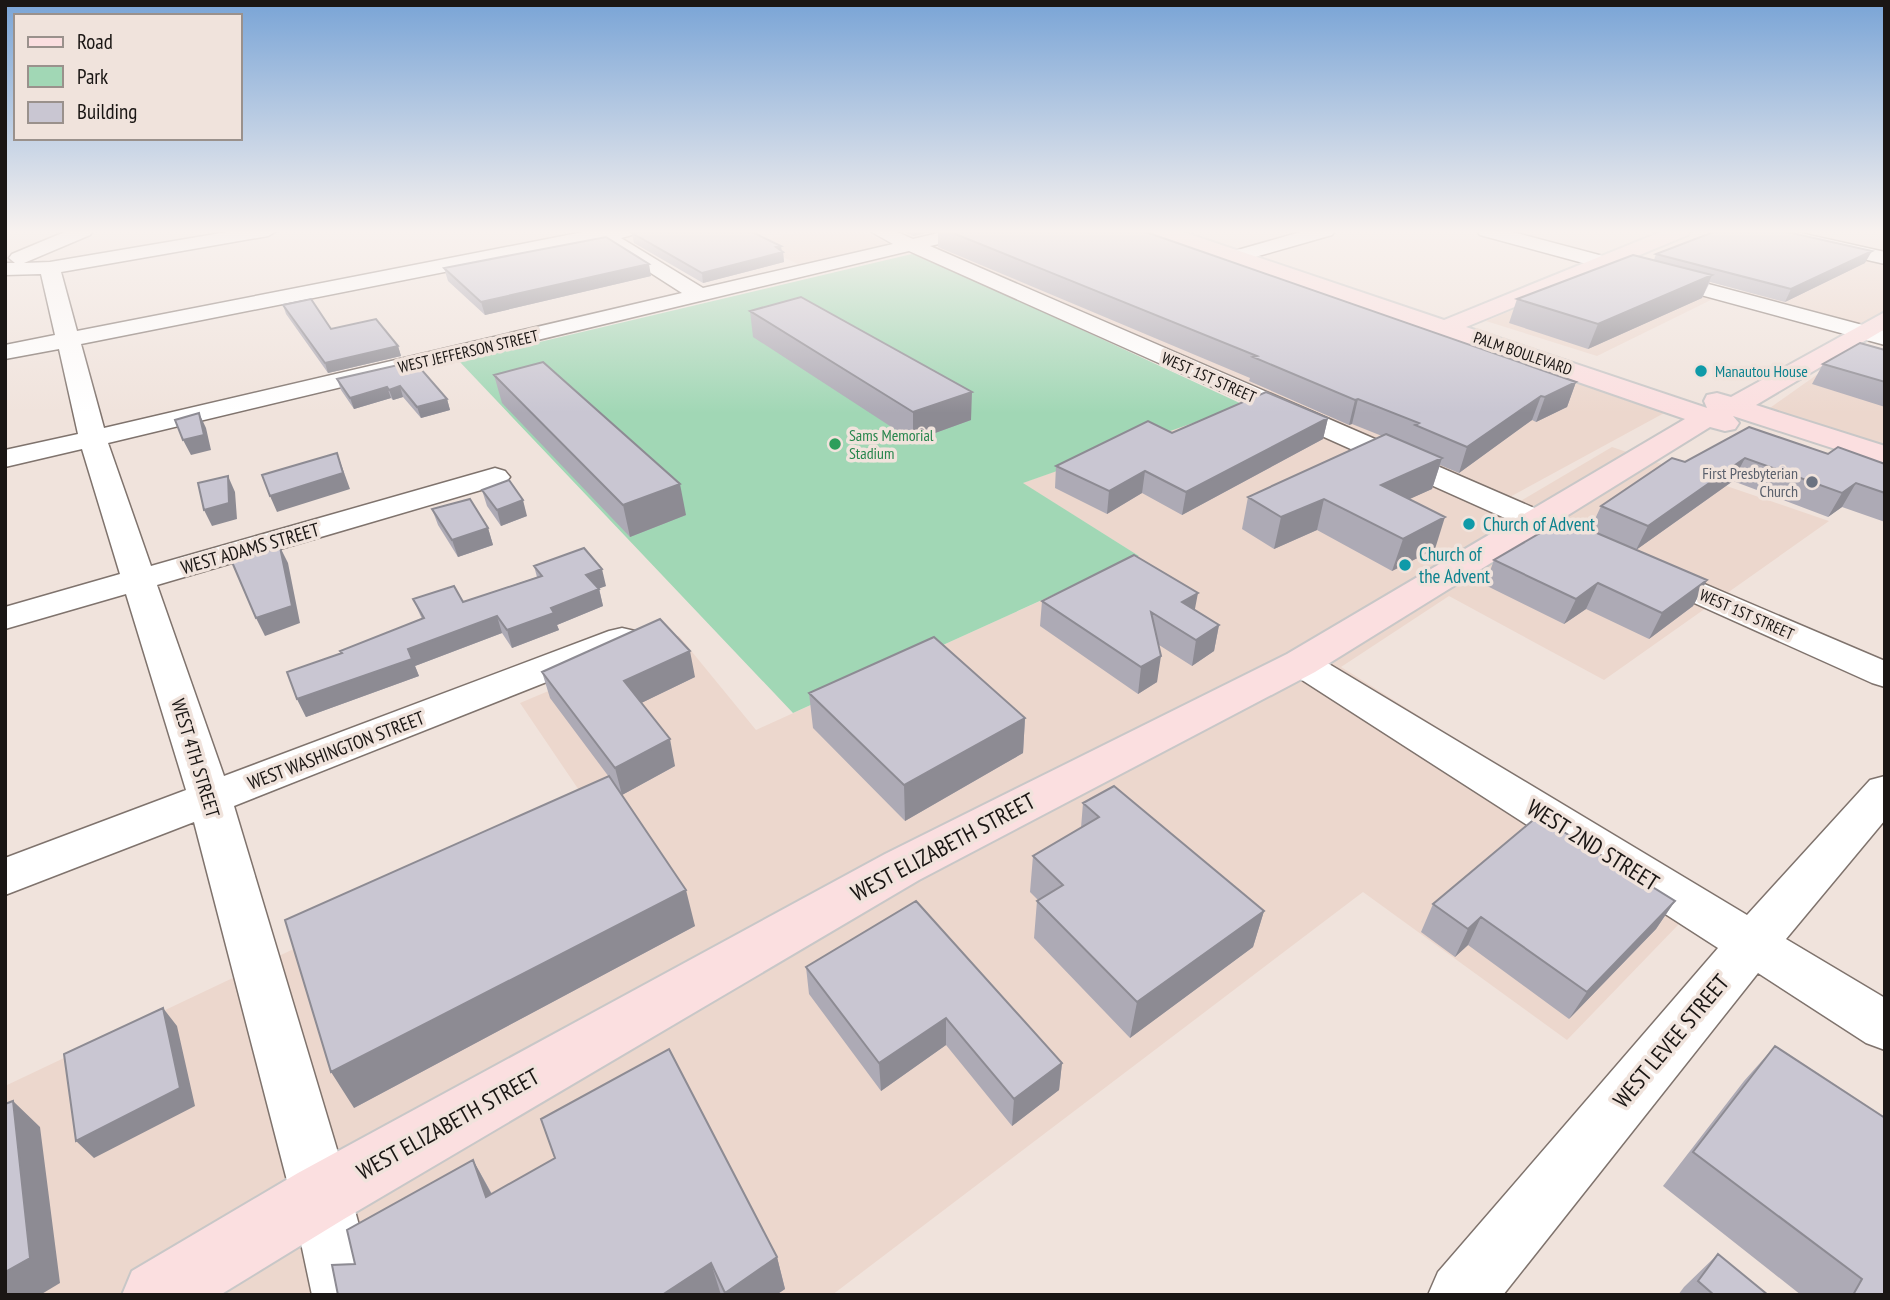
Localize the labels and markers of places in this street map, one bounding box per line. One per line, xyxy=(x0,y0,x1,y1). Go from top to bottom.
place label: Manautou House xyxy=(1715,361,1808,381)
marker: Manautou House xyxy=(1693,363,1709,379)
place label: Sams Memorial Stadium xyxy=(849,425,934,463)
marker: Sams Memorial Stadium xyxy=(827,436,843,452)
place label: First Presbyterian Church xyxy=(1702,463,1798,501)
marker: First Presbyterian Church xyxy=(1804,474,1820,490)
place label: Church of Advent xyxy=(1483,512,1596,536)
marker: Church of Advent xyxy=(1461,516,1477,532)
place label: Church of the Advent xyxy=(1419,542,1491,588)
marker: Church of the Advent xyxy=(1397,557,1413,573)

